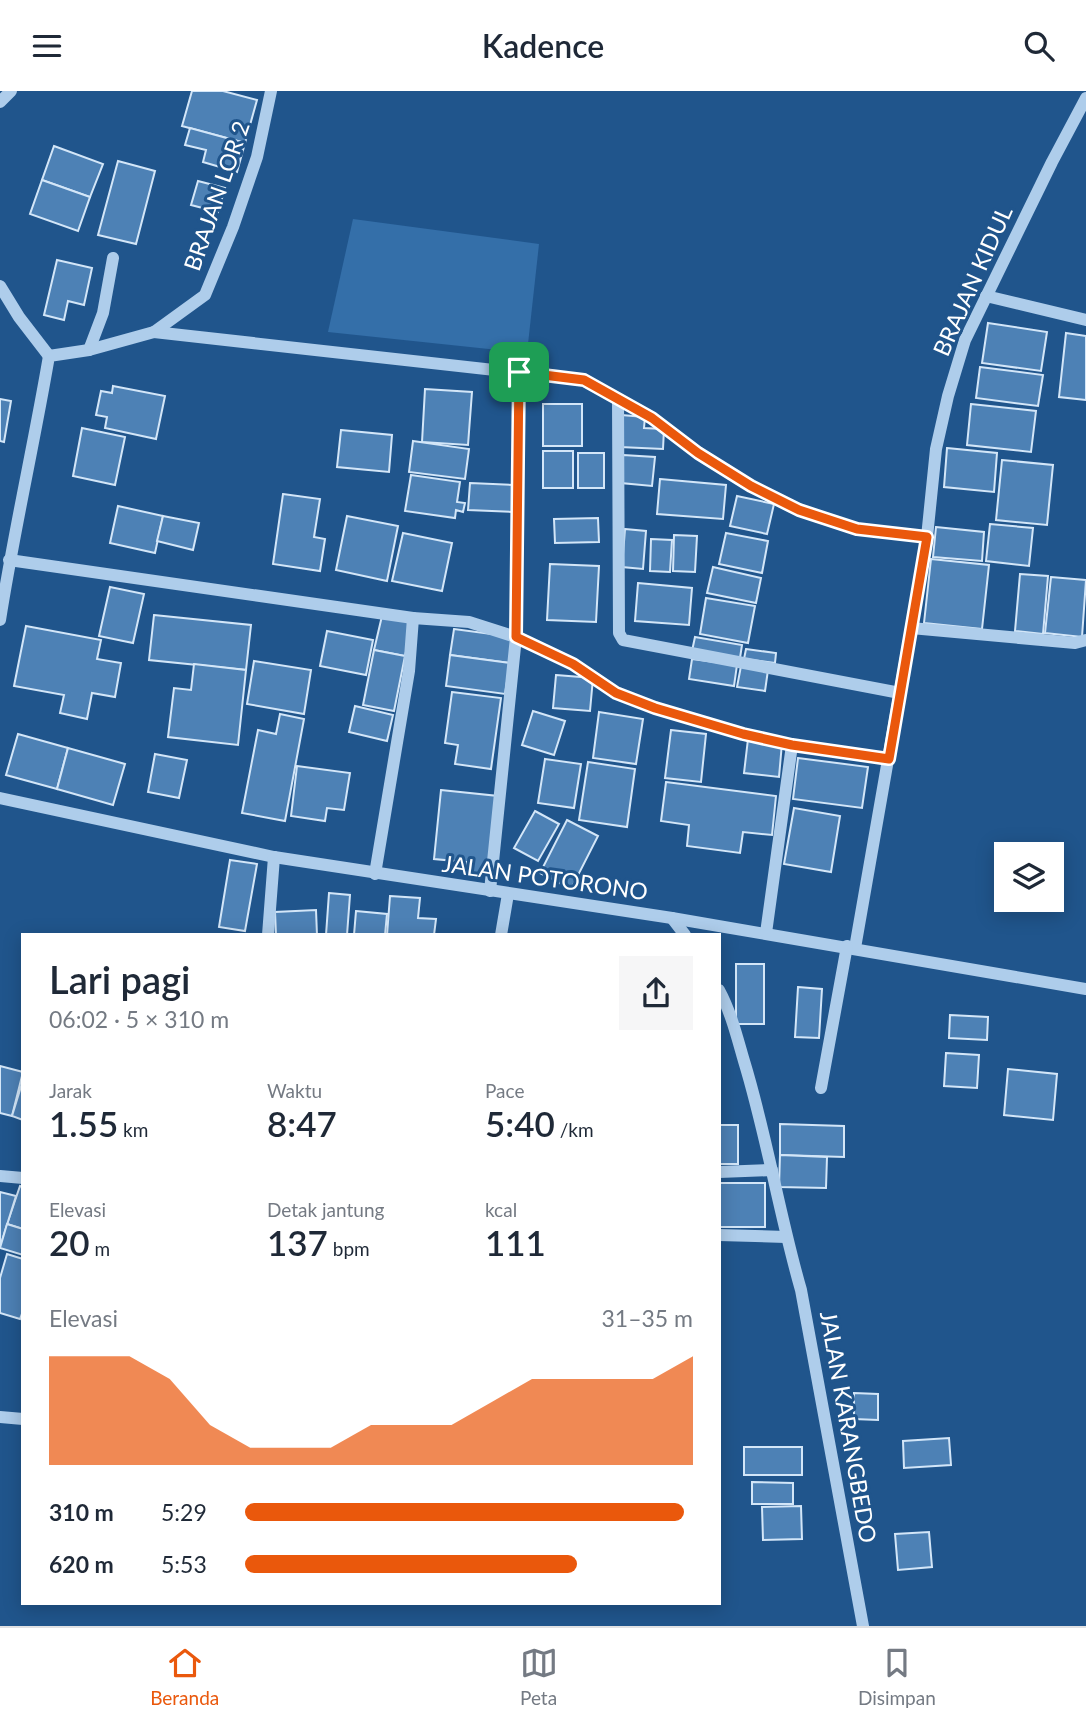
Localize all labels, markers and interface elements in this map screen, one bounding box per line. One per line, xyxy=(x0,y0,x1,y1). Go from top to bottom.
text: Kadence xyxy=(482,26,604,65)
icon: menu xyxy=(28,27,66,65)
icon: search xyxy=(1020,27,1058,65)
street label: BRAJAN LOR 2 xyxy=(177,117,255,274)
street label: BRAJAN KIDUL xyxy=(927,201,1018,360)
pin xyxy=(489,342,549,402)
icon: arrive xyxy=(500,353,538,391)
map controls xyxy=(994,842,1064,912)
button: layers xyxy=(994,842,1064,912)
street label: JALAN POTORONO xyxy=(441,849,650,905)
text: Lari pagi xyxy=(49,956,191,1002)
button: share xyxy=(619,956,693,1030)
text: 06:02 · 5 × 310 m xyxy=(49,1005,229,1033)
text: Jarak xyxy=(49,1079,92,1102)
text: Waktu xyxy=(267,1079,322,1102)
text: Pace xyxy=(485,1079,524,1102)
text: 1.55 xyxy=(49,1102,118,1144)
text: 8:47 xyxy=(267,1102,337,1144)
text: 5:40 xyxy=(485,1102,555,1144)
text: km xyxy=(118,1118,148,1141)
text: /km xyxy=(555,1118,594,1141)
text: Elevasi xyxy=(49,1198,106,1221)
text: Detak jantung xyxy=(267,1198,384,1221)
text: kcal xyxy=(485,1198,517,1221)
text: 20 xyxy=(49,1221,90,1263)
text: 137 xyxy=(267,1221,328,1263)
text: 111 xyxy=(485,1221,546,1263)
text: m xyxy=(90,1237,110,1260)
text: bpm xyxy=(328,1237,370,1260)
text: Elevasi xyxy=(49,1304,118,1332)
text: 31–35 m xyxy=(601,1304,693,1332)
street label: JALAN KARANGBEDO xyxy=(815,1309,883,1545)
text: 310 m xyxy=(49,1498,114,1526)
text: 5:29 xyxy=(161,1498,207,1526)
text: 620 m xyxy=(49,1550,114,1578)
text: 5:53 xyxy=(161,1550,207,1578)
tab: Beranda xyxy=(150,1644,219,1709)
tab: Peta xyxy=(520,1644,558,1709)
tab: Disimpan xyxy=(858,1644,936,1709)

